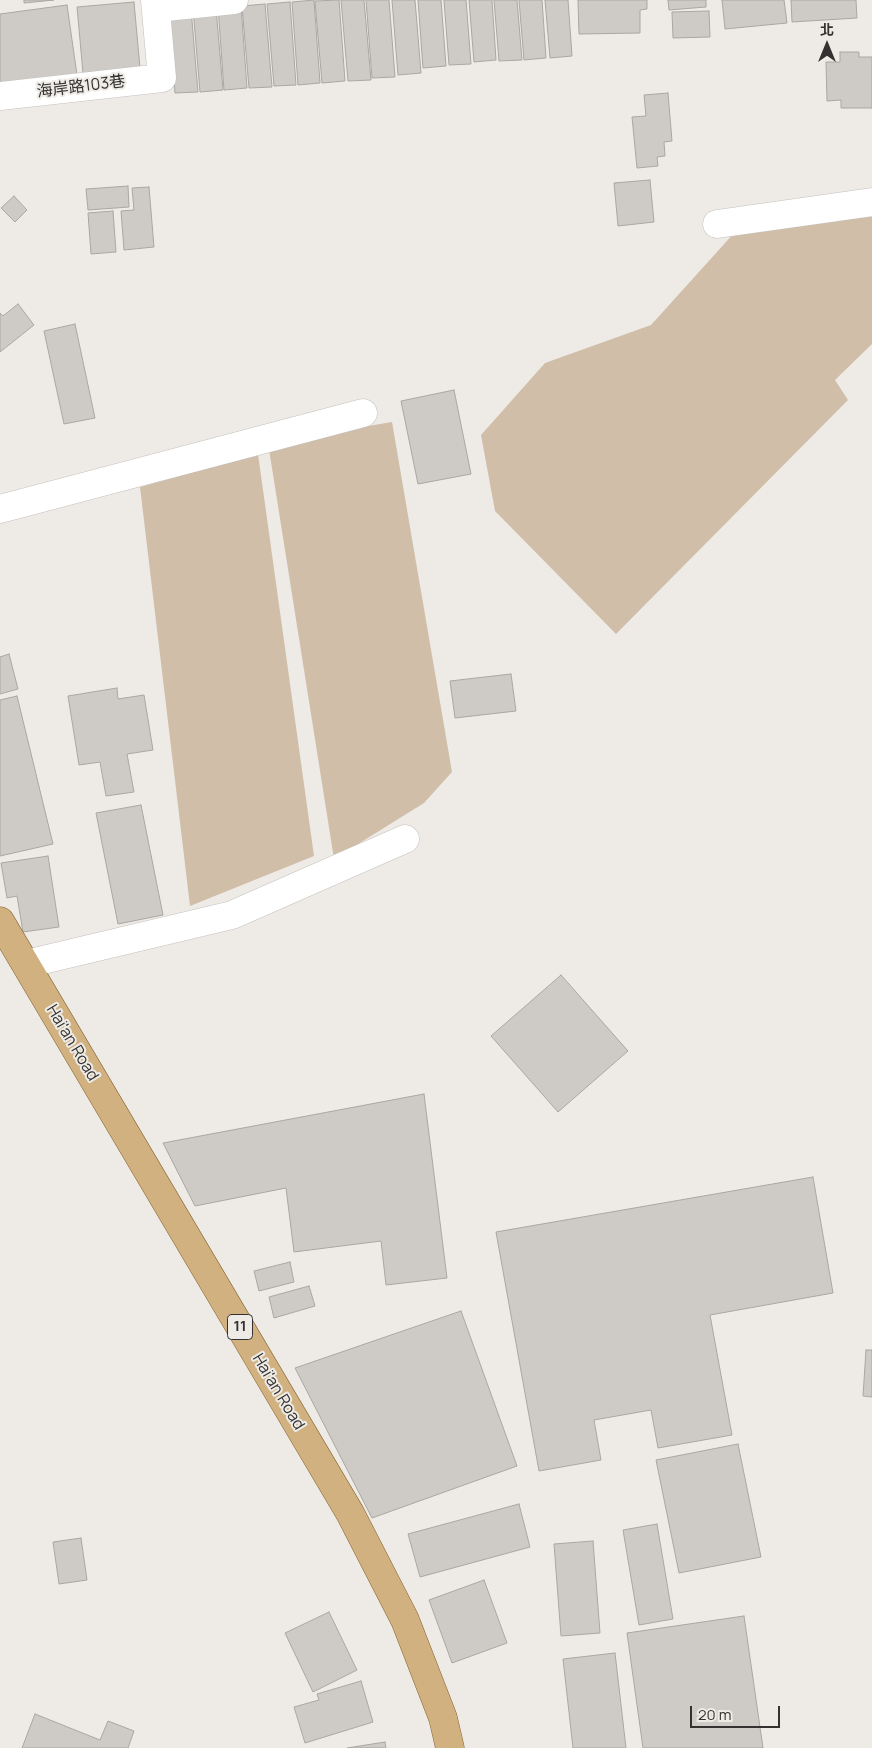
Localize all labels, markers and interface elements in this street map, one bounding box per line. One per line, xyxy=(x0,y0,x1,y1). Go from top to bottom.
north arrow xyxy=(802,20,852,70)
text: 北 xyxy=(820,20,834,39)
street label: 海岸路103巷 xyxy=(36,72,126,102)
street label: Hai'an Road xyxy=(42,1001,102,1085)
road number: 11 xyxy=(228,1314,252,1340)
street label: Hai'an Road xyxy=(248,1350,308,1434)
scale bar xyxy=(692,1696,782,1728)
text: 20 m xyxy=(698,1704,731,1725)

